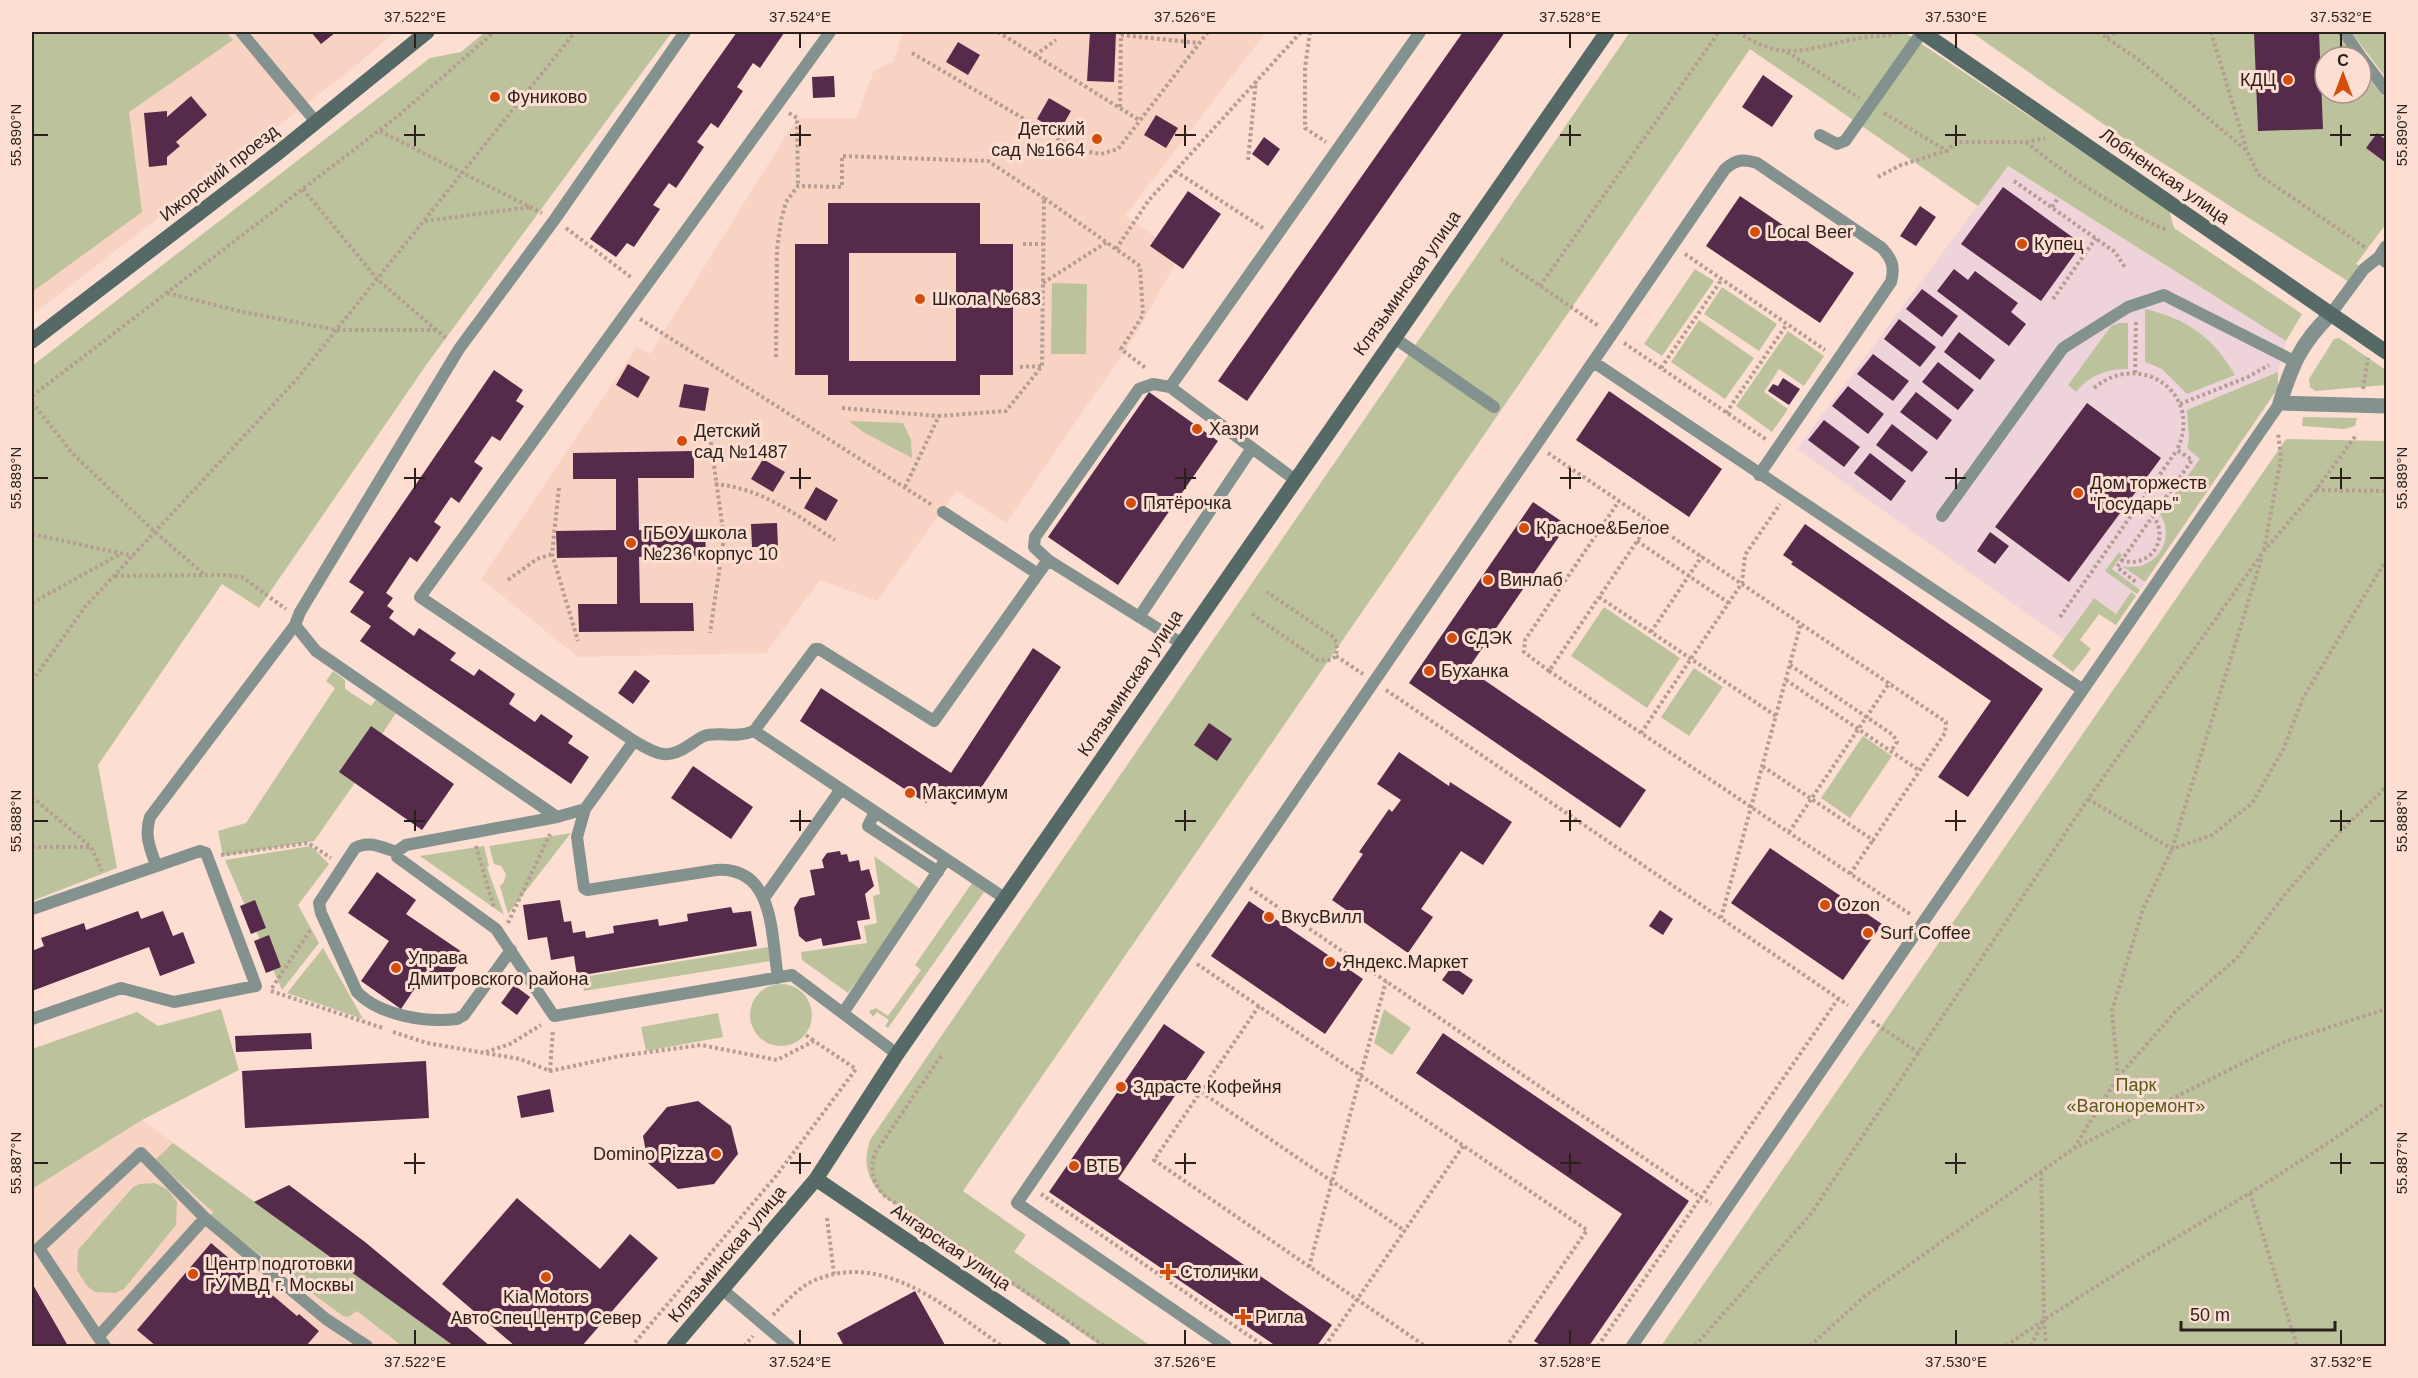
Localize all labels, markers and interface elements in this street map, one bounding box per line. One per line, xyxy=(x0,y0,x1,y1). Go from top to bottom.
text: 37.522°E xyxy=(384,8,446,25)
text: 37.524°E xyxy=(769,8,831,25)
text: 37.526°E xyxy=(1154,8,1216,25)
text: 37.528°E xyxy=(1539,8,1601,25)
text: 37.530°E xyxy=(1925,8,1987,25)
text: 37.532°E xyxy=(2310,8,2372,25)
north arrow xyxy=(2313,45,2373,105)
text: С xyxy=(2337,52,2349,69)
place label: КДЦ xyxy=(2240,70,2276,90)
marker: КДЦ xyxy=(2281,73,2295,87)
place label: Фуниково xyxy=(507,87,587,107)
marker: Фуниково xyxy=(488,90,502,104)
text: 55.890°N xyxy=(7,104,24,166)
text: 55.890°N xyxy=(2393,104,2410,166)
place label: Детский сад №1664 xyxy=(991,119,1085,160)
street label: Ижорский проезд xyxy=(156,120,283,225)
street label: Лобненская улица xyxy=(2096,124,2234,229)
marker: Детский сад №1664 xyxy=(1090,132,1104,146)
street label: Клязьминская улица xyxy=(1349,206,1465,359)
place label: Local Beer xyxy=(1767,222,1853,242)
marker: Local Beer xyxy=(1748,225,1762,239)
place label: Купец xyxy=(2034,234,2084,254)
marker: Купец xyxy=(2015,237,2029,251)
place label: Школа №683 xyxy=(932,289,1041,309)
marker: Школа №683 xyxy=(913,292,927,306)
place label: Хазри xyxy=(1209,419,1259,439)
place label: Детский сад №1487 xyxy=(694,421,788,462)
marker: Хазри xyxy=(1190,422,1204,436)
marker: Детский сад №1487 xyxy=(675,434,689,448)
text: 55.889°N xyxy=(7,447,24,509)
text: 55.889°N xyxy=(2393,447,2410,509)
place label: Дом торжеств "Государь" xyxy=(2090,473,2207,514)
marker: Дом торжеств "Государь" xyxy=(2071,486,2085,500)
place label: Пятёрочка xyxy=(1143,493,1232,513)
marker: Пятёрочка xyxy=(1124,496,1138,510)
place label: Красное&Белое xyxy=(1536,518,1669,538)
marker: Красное&Белое xyxy=(1517,521,1531,535)
place label: ГБОУ школа №236 корпус 10 xyxy=(643,523,778,564)
marker: ГБОУ школа №236 корпус 10 xyxy=(624,536,638,550)
place label: Винлаб xyxy=(1500,570,1563,590)
marker: Винлаб xyxy=(1481,573,1495,587)
street label: Клязьминская улица xyxy=(1074,605,1187,760)
place label: СДЭК xyxy=(1464,628,1513,648)
marker: СДЭК xyxy=(1445,631,1459,645)
place label: Буханка xyxy=(1441,661,1509,681)
marker: Буханка xyxy=(1422,664,1436,678)
place label: Максимум xyxy=(922,783,1008,803)
marker: Максимум xyxy=(903,786,917,800)
text: 55.888°N xyxy=(7,790,24,852)
text: 55.888°N xyxy=(2393,790,2410,852)
place label: Ozon xyxy=(1837,895,1880,915)
marker: Ozon xyxy=(1818,898,1832,912)
place label: ВкусВилл xyxy=(1281,907,1362,927)
marker: ВкусВилл xyxy=(1262,910,1276,924)
place label: Surf Coffee xyxy=(1880,923,1971,943)
marker: Surf Coffee xyxy=(1861,926,1875,940)
place label: Управа Дмитровского района xyxy=(408,948,590,989)
place label: Яндекс.Маркет xyxy=(1342,952,1468,972)
marker: Яндекс.Маркет xyxy=(1323,955,1337,969)
marker: Управа Дмитровского района xyxy=(389,961,403,975)
park label: Парк «Вагоноремонт» xyxy=(2067,1075,2205,1116)
place label: Здрасте Кофейня xyxy=(1133,1077,1282,1097)
marker: Здрасте Кофейня xyxy=(1114,1080,1128,1094)
text: 55.887°N xyxy=(7,1132,24,1194)
text: 55.887°N xyxy=(2393,1132,2410,1194)
place label: Domino Pizza xyxy=(593,1144,705,1164)
marker: Domino Pizza xyxy=(709,1147,723,1161)
place label: ВТБ xyxy=(1086,1156,1120,1176)
marker: ВТБ xyxy=(1067,1159,1081,1173)
street label: Клязьминская улица xyxy=(664,1181,791,1326)
street label: Ангарская улица xyxy=(888,1200,1015,1295)
place label: Центр подготовки ГУ МВД г. Москвы xyxy=(205,1254,354,1295)
place label: Столички xyxy=(1180,1262,1259,1282)
marker: Столички xyxy=(1161,1265,1175,1279)
marker: Центр подготовки ГУ МВД г. Москвы xyxy=(186,1267,200,1281)
marker: Kia Motors АвтоСпецЦентр Север xyxy=(539,1270,553,1284)
place label: Kia Motors АвтоСпецЦентр Север xyxy=(450,1287,642,1328)
scale bar xyxy=(2181,1294,2336,1332)
text: 50 m xyxy=(2190,1305,2230,1325)
place label: Ригла xyxy=(1255,1307,1305,1327)
marker: Ригла xyxy=(1236,1310,1250,1324)
text: 37.522°E xyxy=(384,1353,446,1370)
text: 37.524°E xyxy=(769,1353,831,1370)
text: 37.526°E xyxy=(1154,1353,1216,1370)
text: 37.528°E xyxy=(1539,1353,1601,1370)
text: 37.530°E xyxy=(1925,1353,1987,1370)
text: 37.532°E xyxy=(2310,1353,2372,1370)

